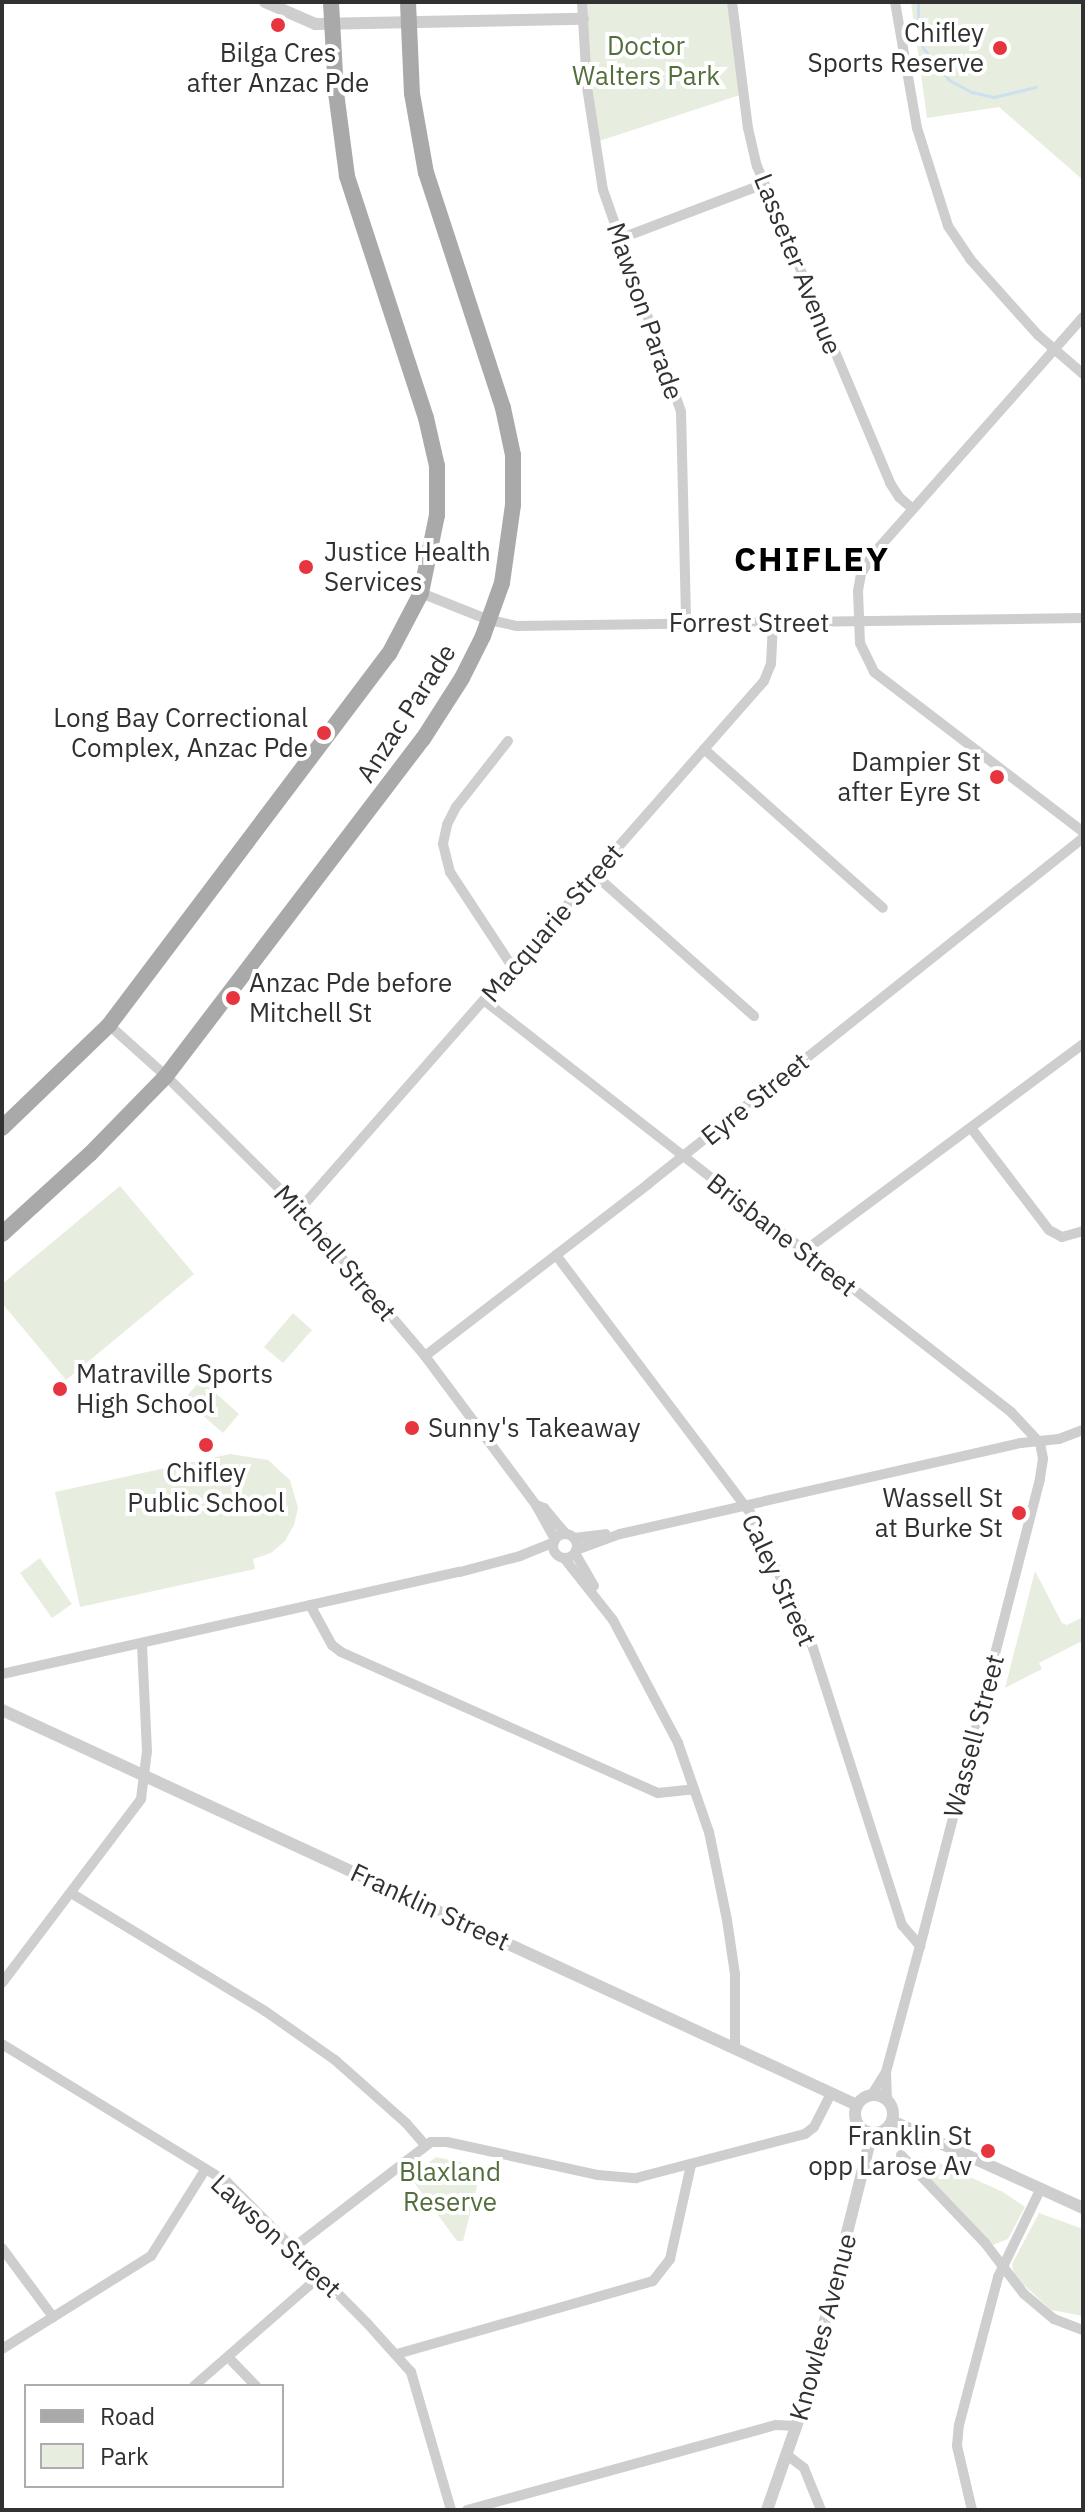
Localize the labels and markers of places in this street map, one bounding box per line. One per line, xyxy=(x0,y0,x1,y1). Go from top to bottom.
marker: Bilga Cres after Anzac Pde xyxy=(269,16,287,34)
place label: Chifley Sports Reserve xyxy=(808,17,984,78)
place label: Bilga Cres after Anzac Pde xyxy=(187,37,369,98)
marker: Chifley Sports Reserve xyxy=(991,39,1009,57)
place label: Justice Health Services xyxy=(324,536,491,598)
marker: Justice Health Services xyxy=(295,556,317,578)
place label: Long Bay Correctional Complex, Anzac Pde xyxy=(53,702,308,764)
marker: Long Bay Correctional Complex, Anzac Pde xyxy=(315,724,333,742)
place label: Dampier St after Eyre St xyxy=(838,746,981,808)
marker: Dampier St after Eyre St xyxy=(988,768,1006,786)
place label: Anzac Pde before Mitchell St xyxy=(249,967,452,1028)
marker: Anzac Pde before Mitchell St xyxy=(224,989,242,1007)
place label: Matraville Sports High School xyxy=(76,1358,273,1420)
marker: Matraville Sports High School xyxy=(51,1380,69,1398)
place label: Sunny's Takeaway xyxy=(428,1412,641,1444)
marker: Sunny's Takeaway xyxy=(403,1419,421,1437)
marker: Chifley Public School xyxy=(197,1436,215,1454)
place label: Chifley Public School xyxy=(127,1457,285,1518)
place label: Wassell St at Burke St xyxy=(875,1482,1003,1544)
marker: Wassell St at Burke St xyxy=(1010,1504,1028,1522)
place label: Franklin St opp Larose Av xyxy=(808,2120,972,2182)
marker: Franklin St opp Larose Av xyxy=(979,2142,997,2160)

